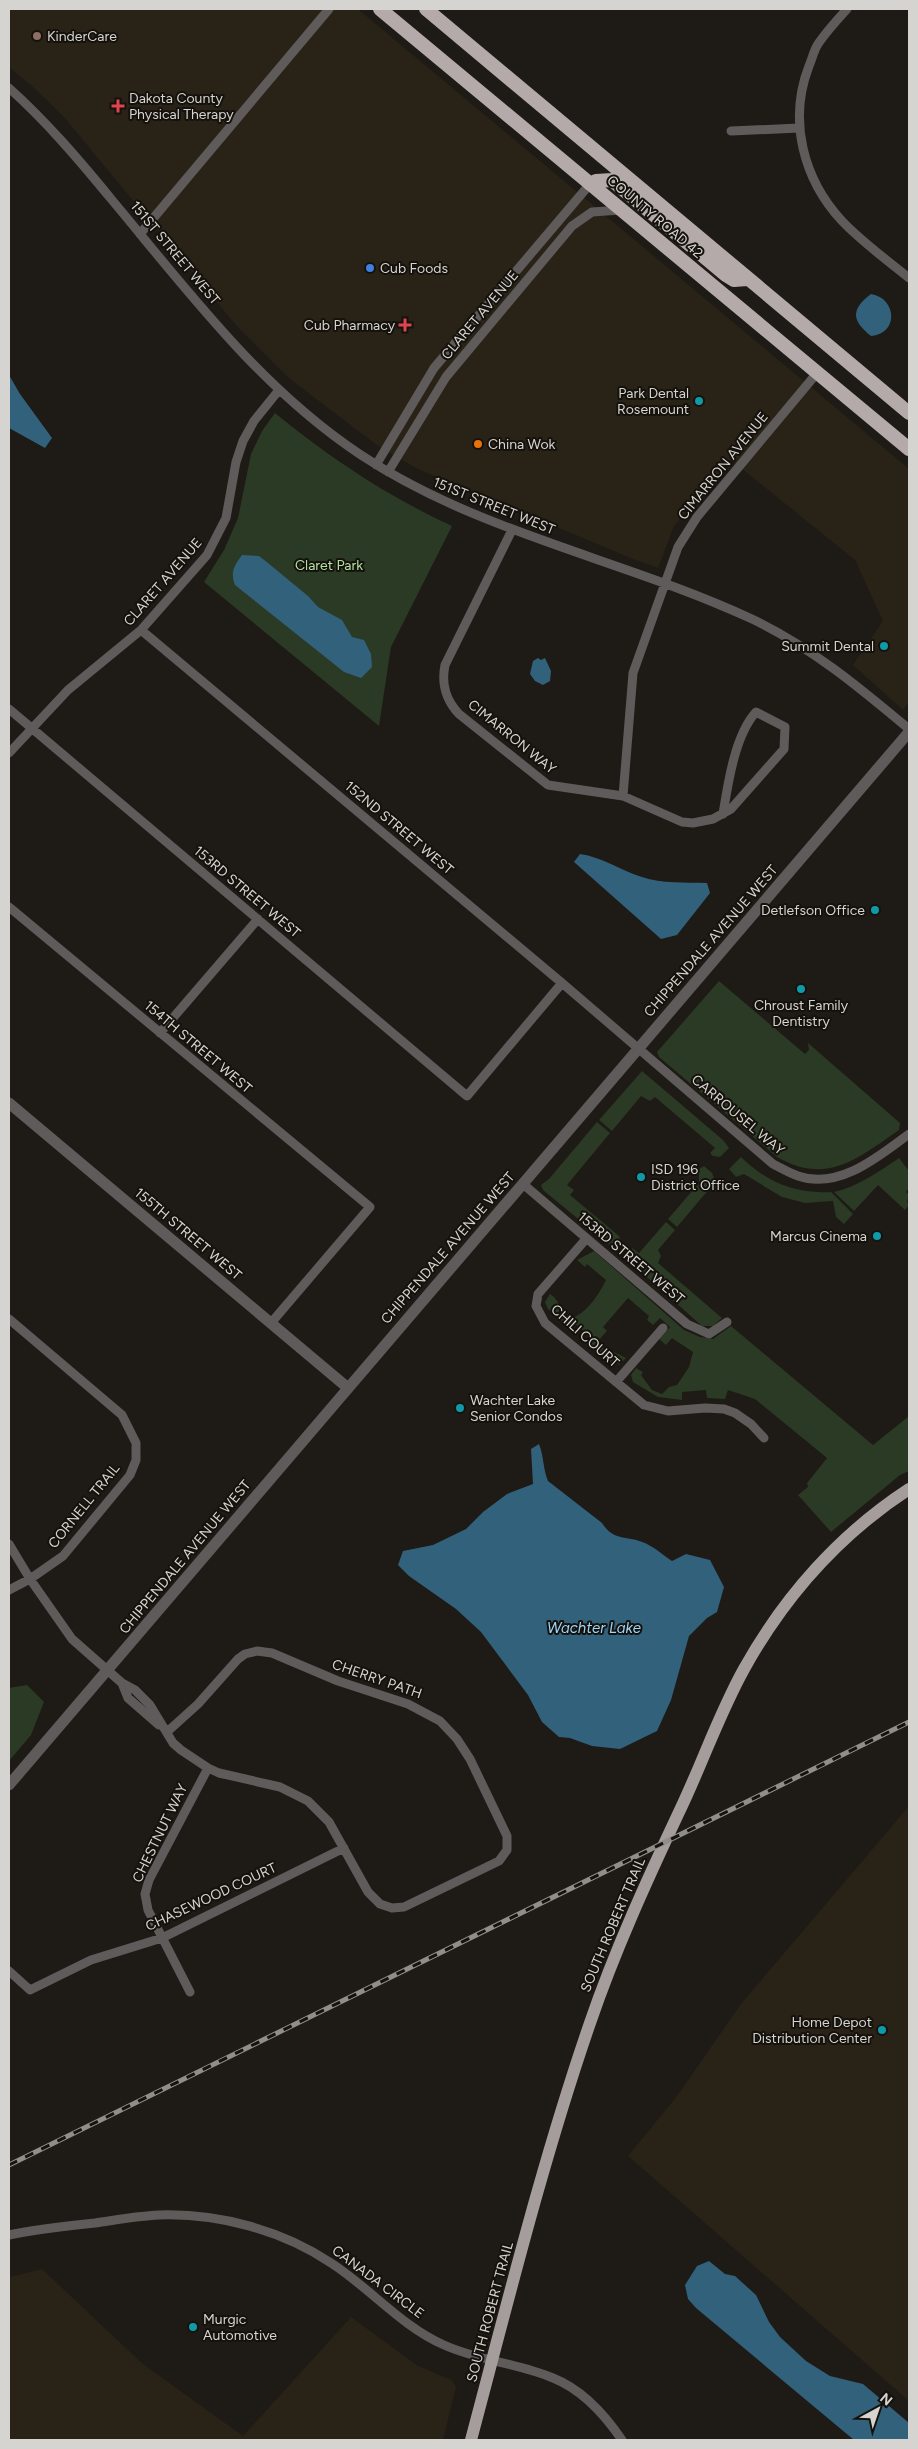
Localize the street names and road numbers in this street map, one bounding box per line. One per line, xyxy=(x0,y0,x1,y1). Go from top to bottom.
street label: COUNTY ROAD 42 xyxy=(604,172,706,262)
street label: 151ST STREET WEST xyxy=(127,198,224,309)
street label: CLARET AVENUE xyxy=(438,267,522,363)
street label: CIMARRON AVENUE xyxy=(674,409,772,523)
street label: 151ST STREET WEST xyxy=(430,474,558,538)
street label: CLARET AVENUE xyxy=(120,535,206,629)
street label: CIMARRON WAY xyxy=(464,696,560,778)
street label: 152ND STREET WEST xyxy=(341,778,457,879)
street label: 153RD STREET WEST xyxy=(190,842,304,942)
street label: CHIPPENDALE AVENUE WEST xyxy=(641,862,782,1020)
street label: 154TH STREET WEST xyxy=(141,997,255,1097)
street label: CARROUSEL WAY xyxy=(688,1071,788,1159)
street label: CHIPPENDALE AVENUE WEST xyxy=(378,1169,519,1327)
street label: 155TH STREET WEST xyxy=(131,1184,245,1284)
street label: 153RD STREET WEST xyxy=(574,1208,688,1308)
street label: CHILI COURT xyxy=(547,1301,623,1371)
street label: CORNELL TRAIL xyxy=(45,1460,124,1552)
street label: CHIPPENDALE AVENUE WEST xyxy=(116,1477,254,1637)
street label: CHERRY PATH xyxy=(330,1656,424,1702)
street label: CHESTNUT WAY xyxy=(129,1780,192,1885)
street label: SOUTH ROBERT TRAIL xyxy=(577,1855,649,1995)
street label: CHASEWOOD COURT xyxy=(143,1859,279,1935)
street label: SOUTH ROBERT TRAIL xyxy=(463,2239,517,2384)
street label: CANADA CIRCLE xyxy=(329,2242,427,2322)

